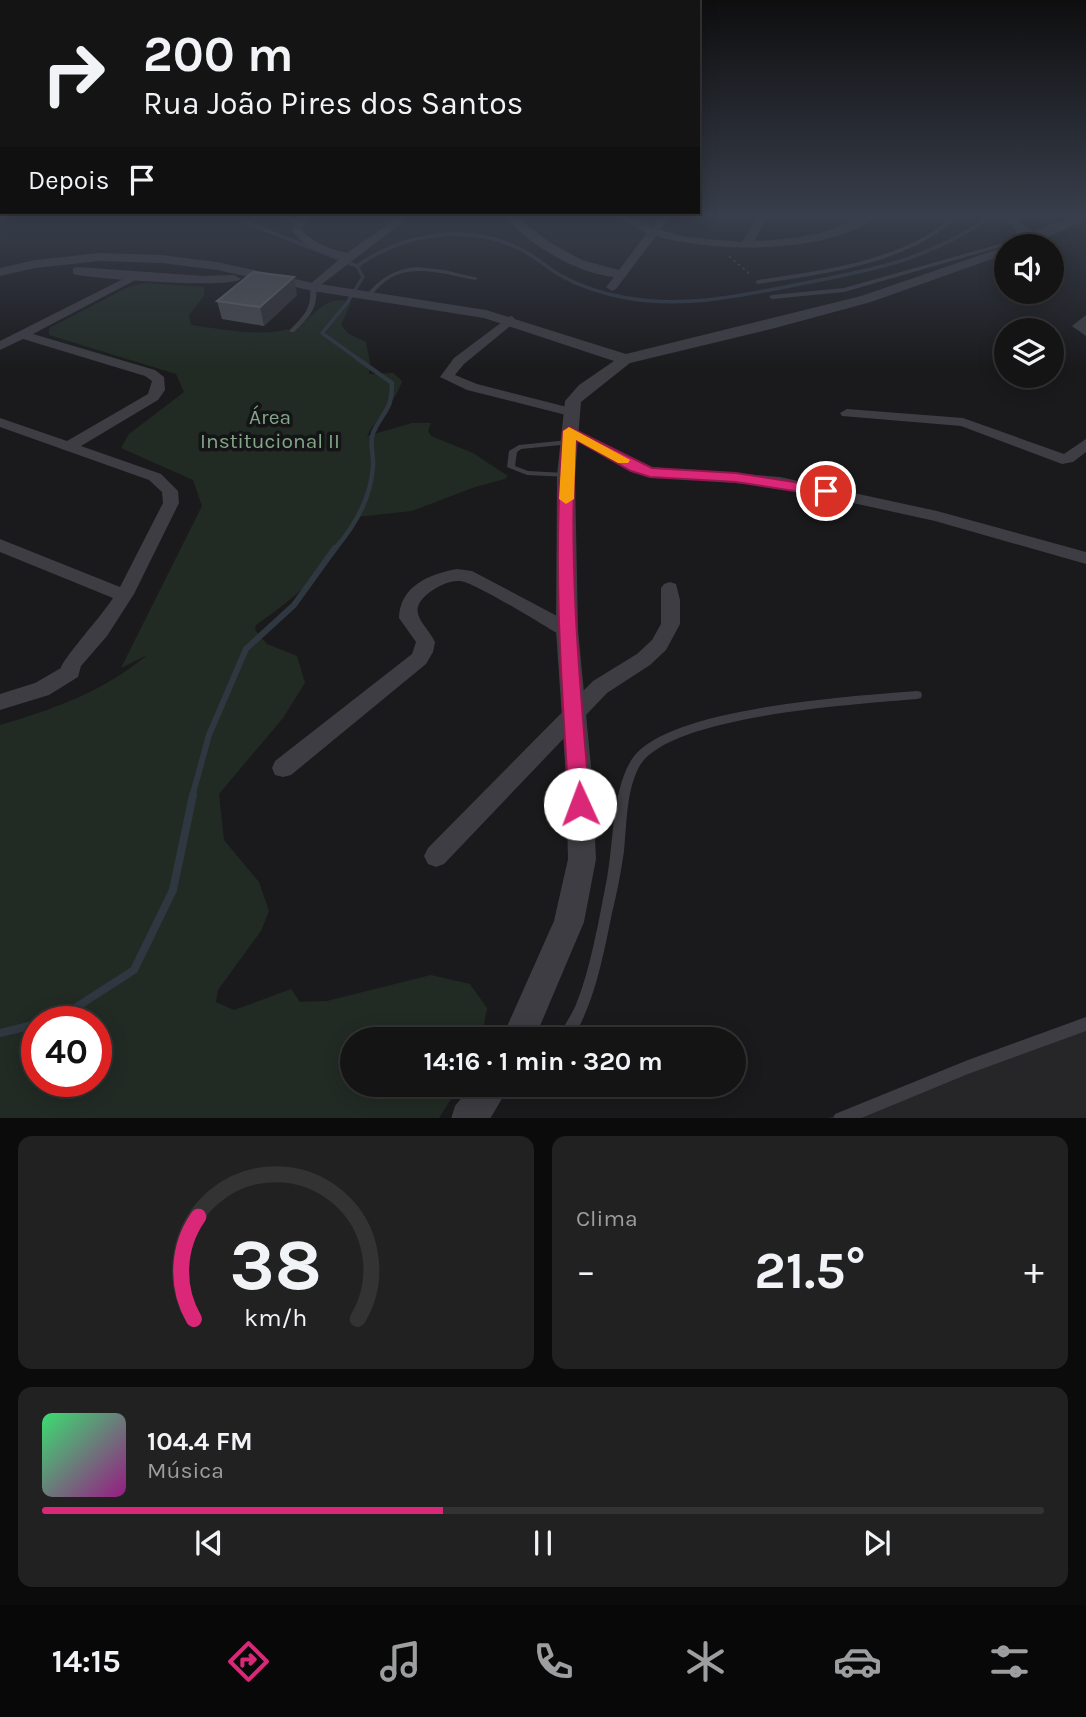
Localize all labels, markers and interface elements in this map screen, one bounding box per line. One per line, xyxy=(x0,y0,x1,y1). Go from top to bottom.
text: 200 m xyxy=(143,26,294,83)
icon: right xyxy=(28,28,119,119)
text: Rua João Pires dos Santos xyxy=(143,85,523,122)
icon: arrive xyxy=(123,161,161,199)
text: Depois xyxy=(28,165,109,196)
map controls xyxy=(994,234,1064,388)
button: sound xyxy=(994,234,1064,304)
button: layers xyxy=(994,318,1064,388)
park label: Área Institucional II xyxy=(200,405,340,453)
pin xyxy=(796,461,856,521)
icon: arrive xyxy=(807,472,845,510)
position arrow xyxy=(543,767,617,841)
speed limit sign: 40 xyxy=(21,1006,112,1097)
text: 14:16 · 1 min · 320 m xyxy=(423,1046,663,1077)
text: Clima xyxy=(576,1205,638,1232)
text: 38 xyxy=(230,1222,322,1307)
text: 21.5° xyxy=(754,1240,866,1301)
text: − xyxy=(576,1249,596,1294)
text: + xyxy=(1024,1249,1044,1294)
text: km/h xyxy=(244,1302,308,1331)
text: 104.4 FM xyxy=(147,1426,253,1457)
text: Música xyxy=(147,1457,224,1484)
icon: previous xyxy=(190,1524,228,1562)
icon: pause xyxy=(524,1524,562,1562)
icon: next xyxy=(858,1524,896,1562)
icon: directions xyxy=(224,1637,273,1686)
icon: music xyxy=(376,1637,425,1686)
icon: phone xyxy=(529,1637,578,1686)
icon: climate xyxy=(681,1637,730,1686)
icon: car xyxy=(833,1637,882,1686)
icon: filters xyxy=(985,1637,1034,1686)
text: 14:15 xyxy=(52,1643,121,1680)

